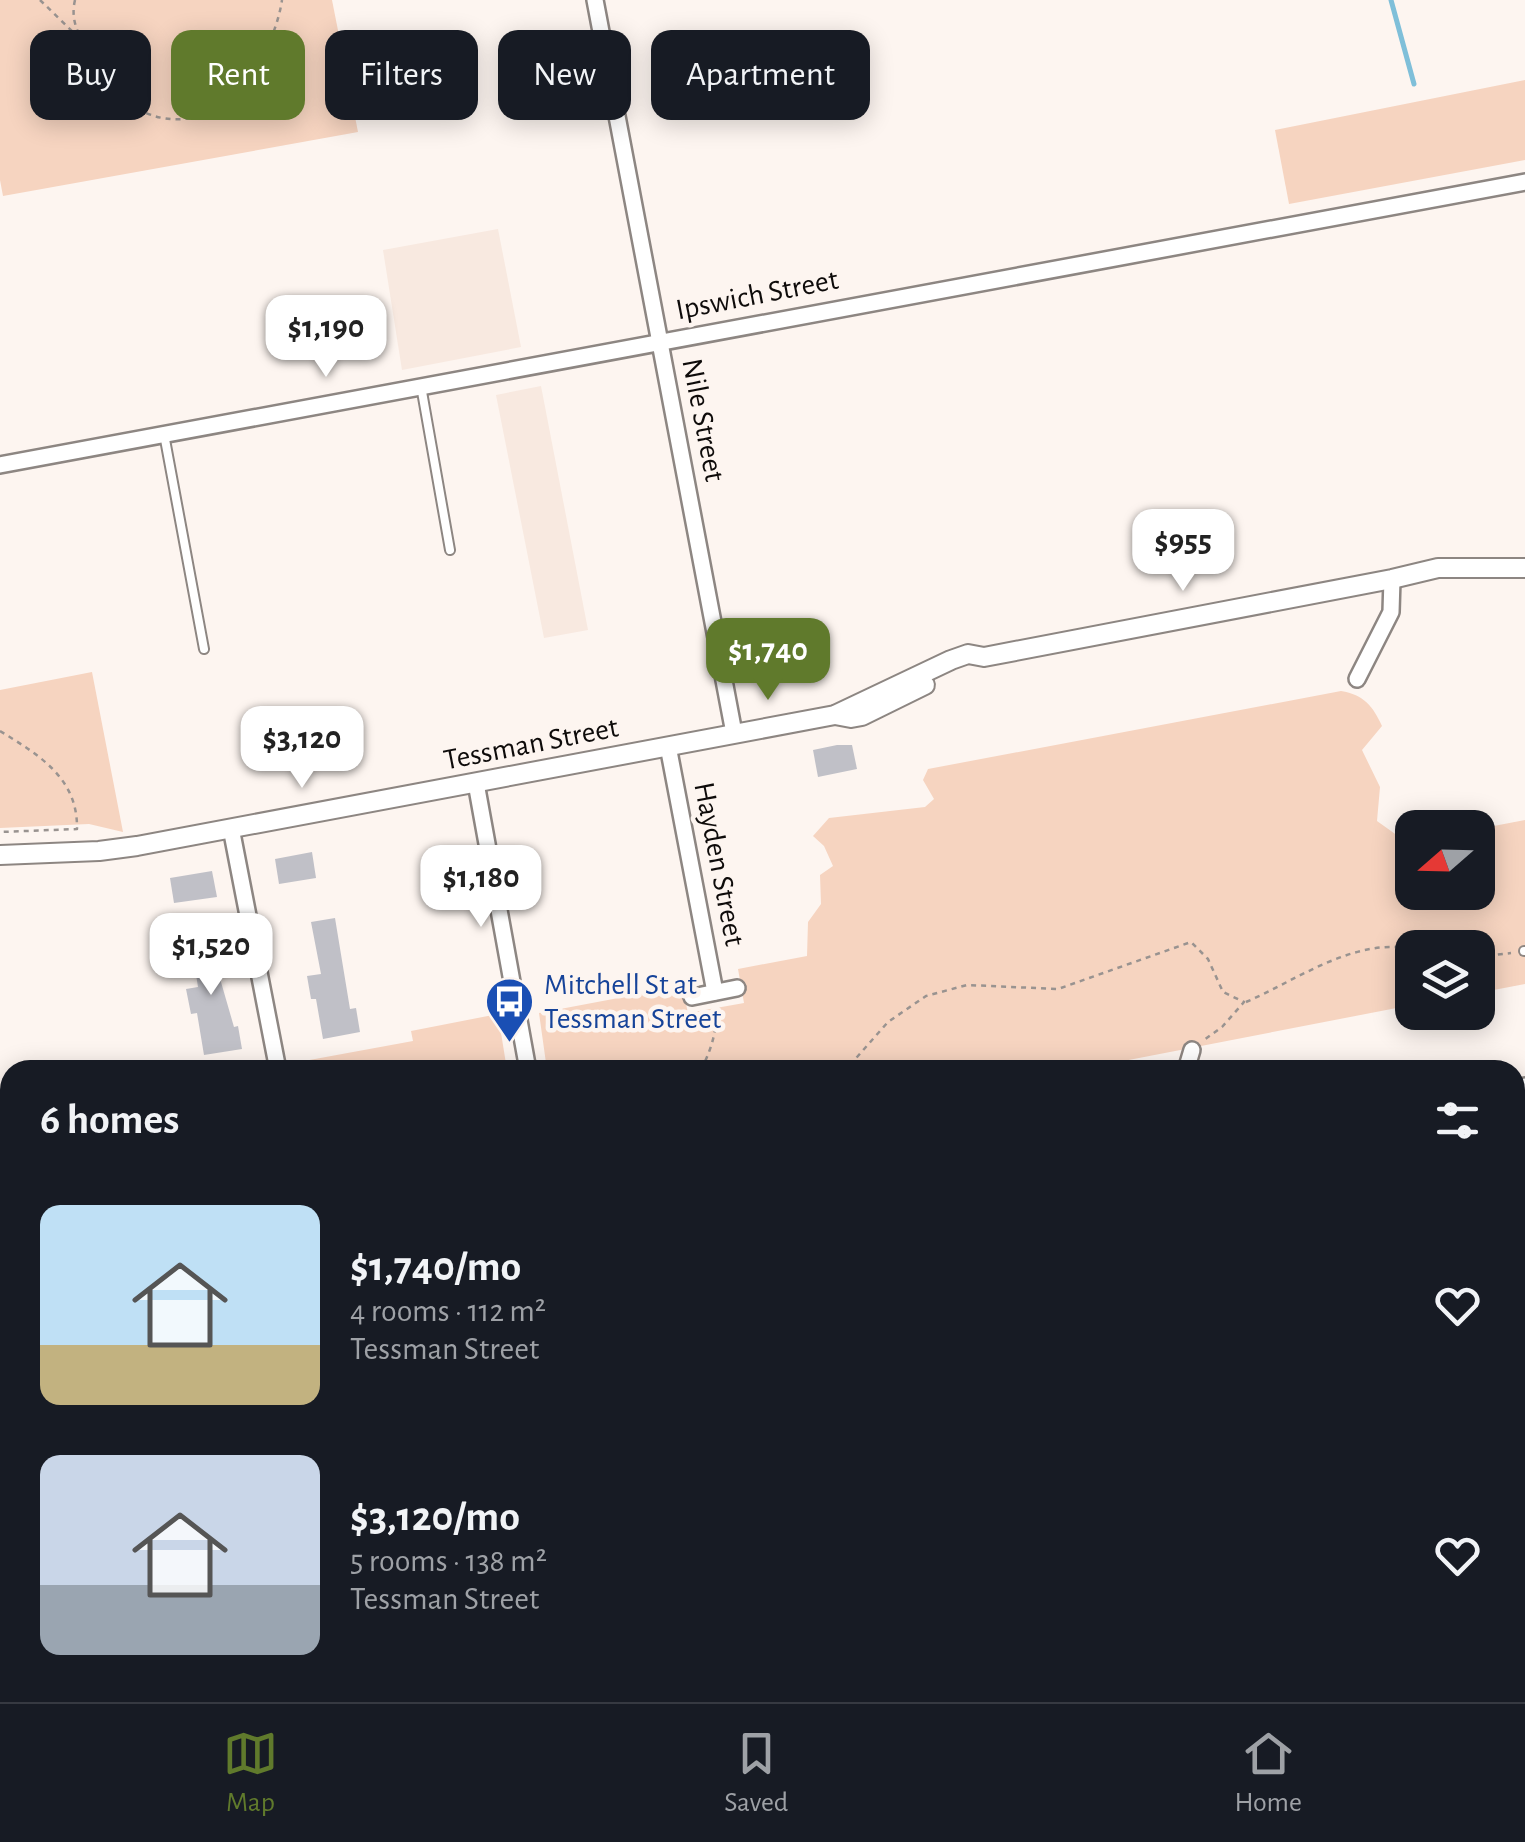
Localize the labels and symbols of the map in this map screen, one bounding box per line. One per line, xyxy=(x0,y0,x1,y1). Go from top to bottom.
street label: Ipswich Street xyxy=(673,264,841,325)
pin: $1,190 xyxy=(245,295,407,380)
street label: Nile Street xyxy=(676,356,730,484)
pin: $955 xyxy=(1124,509,1242,594)
pin: $1,740 xyxy=(687,618,849,703)
pin: $3,120 xyxy=(221,706,383,791)
street label: Tessman Street xyxy=(441,712,621,776)
street label: Hayden Street xyxy=(688,780,750,949)
north arrow xyxy=(1395,810,1495,910)
pin: $1,180 xyxy=(400,845,562,930)
pin: $1,520 xyxy=(130,913,292,998)
place label: Mitchell St at Tessman Street xyxy=(544,970,722,1034)
bus stop icon: Mitchell St at Tessman Street xyxy=(483,976,535,1044)

